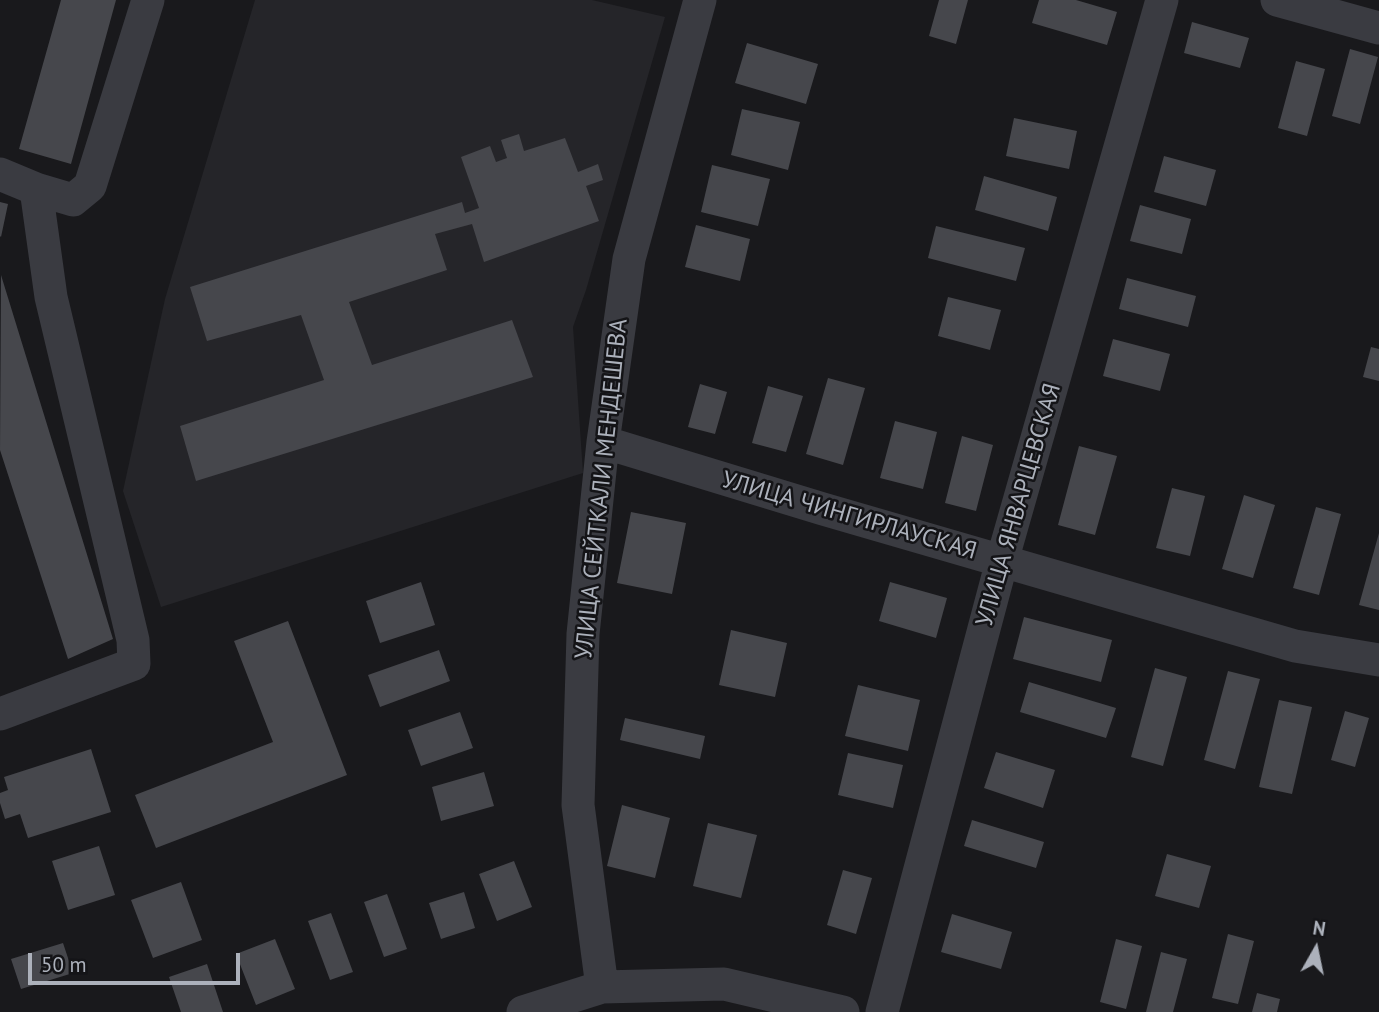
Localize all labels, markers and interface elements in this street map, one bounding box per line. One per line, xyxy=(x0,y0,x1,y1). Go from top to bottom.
street label: УЛИЦА СЕЙТКАЛИ МЕНДЕШЕВА xyxy=(570,317,634,661)
street label: УЛИЦА ЯНВАРЦЕВСКАЯ xyxy=(971,380,1067,630)
street label: УЛИЦА ЧИНГИРЛАУСКАЯ xyxy=(718,466,980,566)
north arrow xyxy=(1281,914,1351,984)
text: N xyxy=(1311,915,1327,941)
scale bar xyxy=(32,939,243,983)
text: 50 m xyxy=(41,951,87,978)

